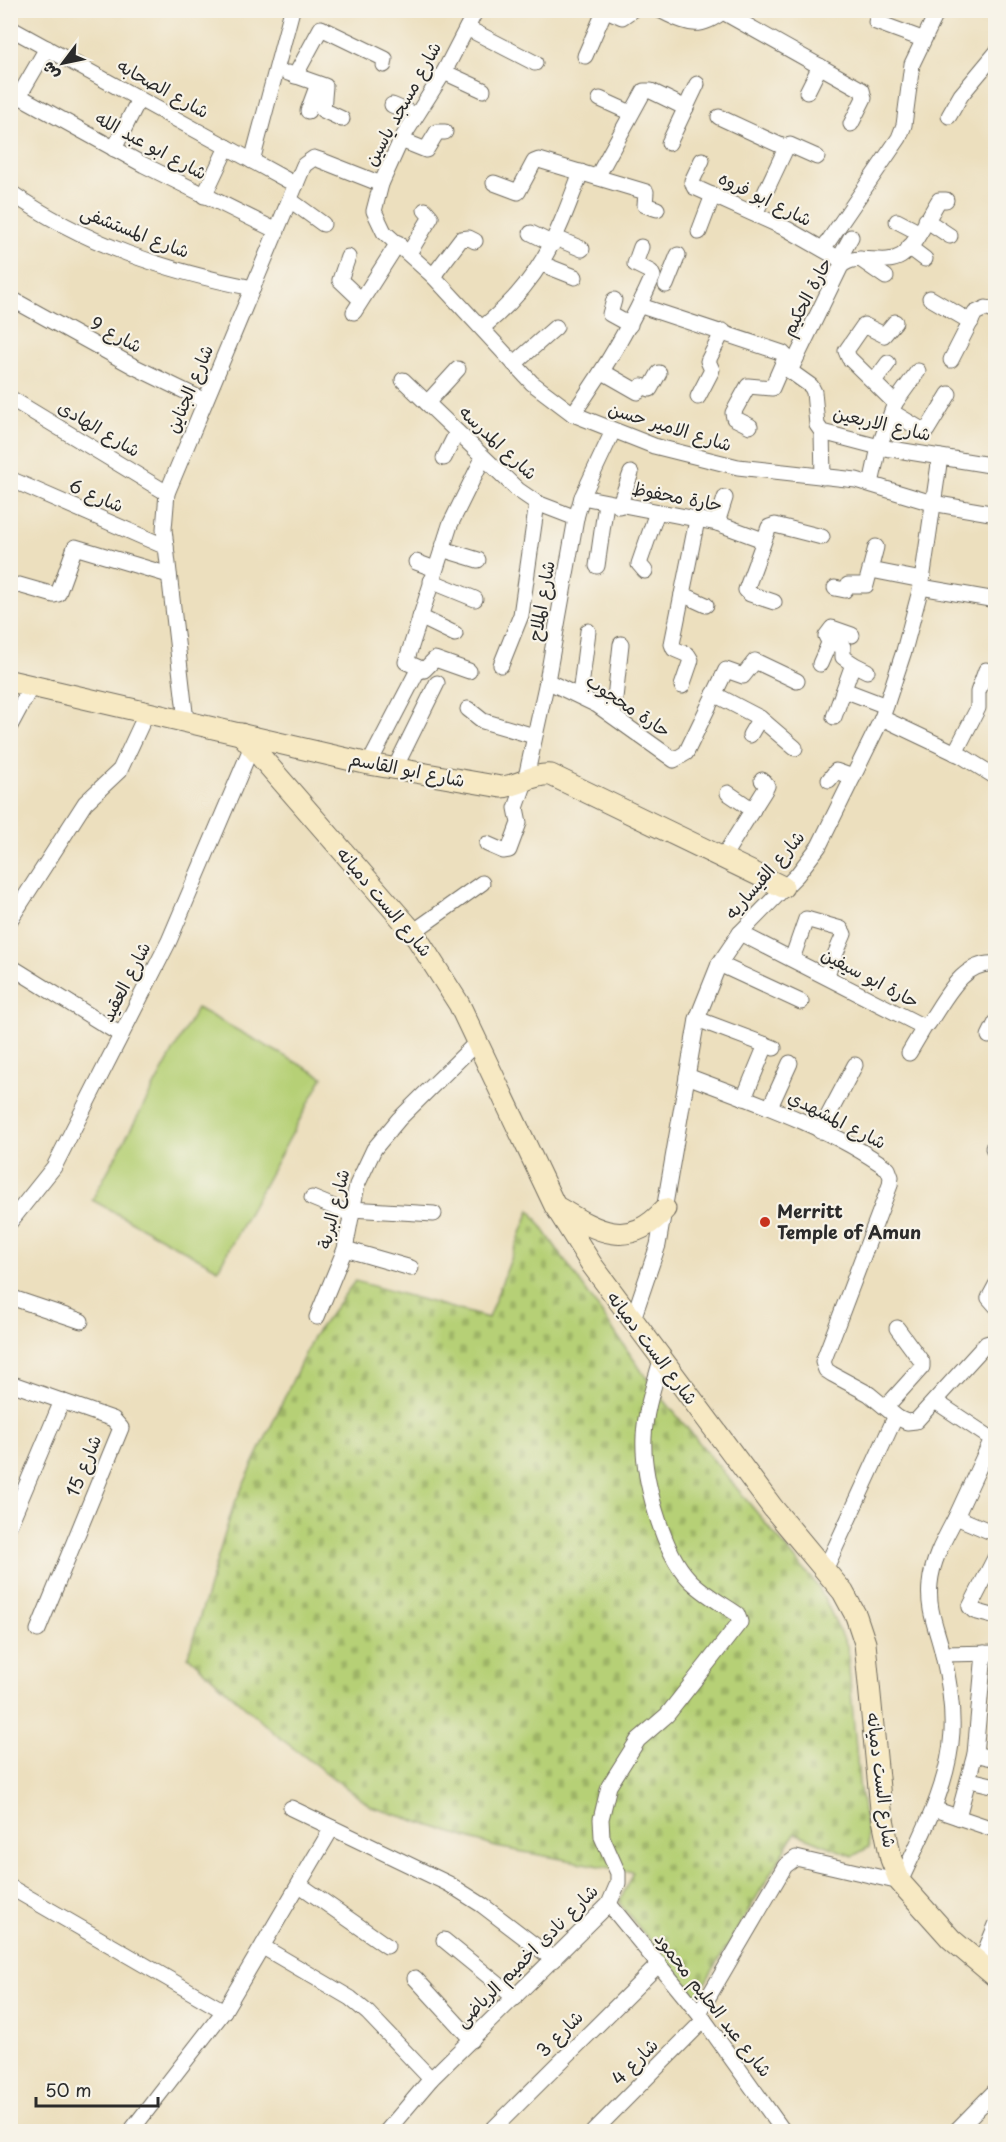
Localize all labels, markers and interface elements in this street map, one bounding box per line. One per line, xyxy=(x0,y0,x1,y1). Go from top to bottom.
north arrow xyxy=(33,33,93,93)
street label: شارع مسجد ياسين xyxy=(356,36,447,170)
street label: شارع الصحابه xyxy=(113,51,215,124)
text: ش xyxy=(35,58,64,85)
street label: شارع ابو عبد الله xyxy=(91,104,212,186)
street label: شارع ابو فروه xyxy=(714,163,817,232)
street label: شارع المستشفى xyxy=(77,197,194,264)
street label: حارة الحكيم xyxy=(774,252,840,341)
street label: شارع 9 xyxy=(86,309,147,359)
street label: شارع الجناين xyxy=(158,340,219,437)
street label: شارع الهادى xyxy=(53,392,146,463)
street label: شارع الامير حسن xyxy=(605,394,736,457)
street label: شارع المدرسه xyxy=(454,398,544,485)
street label: شارع الاربعين xyxy=(831,398,934,447)
street label: شارع 6 xyxy=(65,471,128,518)
street label: حارة محفوظ xyxy=(630,474,725,518)
street label: شارع الملاح xyxy=(520,558,561,643)
street label: حارة محجوب xyxy=(581,666,677,743)
street label: شارع ابو القاسم xyxy=(347,744,467,795)
street label: شارع القيساريه xyxy=(718,824,810,924)
street label: شارع الست دميانه xyxy=(331,840,439,962)
street label: شارع العقيد xyxy=(93,937,156,1026)
street label: حارة ابو سيفين xyxy=(817,940,924,1014)
street label: شارع المشهدي xyxy=(783,1082,892,1156)
street label: شارع البربة xyxy=(310,1166,356,1251)
place label: Merritt Temple of Amun xyxy=(777,1197,921,1245)
marker: Merritt Temple of Amun xyxy=(758,1215,772,1229)
street label: شارع الست دميانه xyxy=(601,1284,705,1410)
street label: شارع 15 xyxy=(58,1430,107,1500)
street label: شارع الست دميانه xyxy=(861,1710,904,1849)
street label: شارع نادى اخميم الرياضى xyxy=(448,1877,605,2034)
street label: شارع عبد الحليم محمود xyxy=(647,1926,779,2083)
street label: شارع 3 xyxy=(529,2003,589,2063)
street label: شارع 4 xyxy=(604,2031,664,2091)
scale bar xyxy=(36,2070,158,2108)
text: 50 m xyxy=(45,2076,92,2103)

